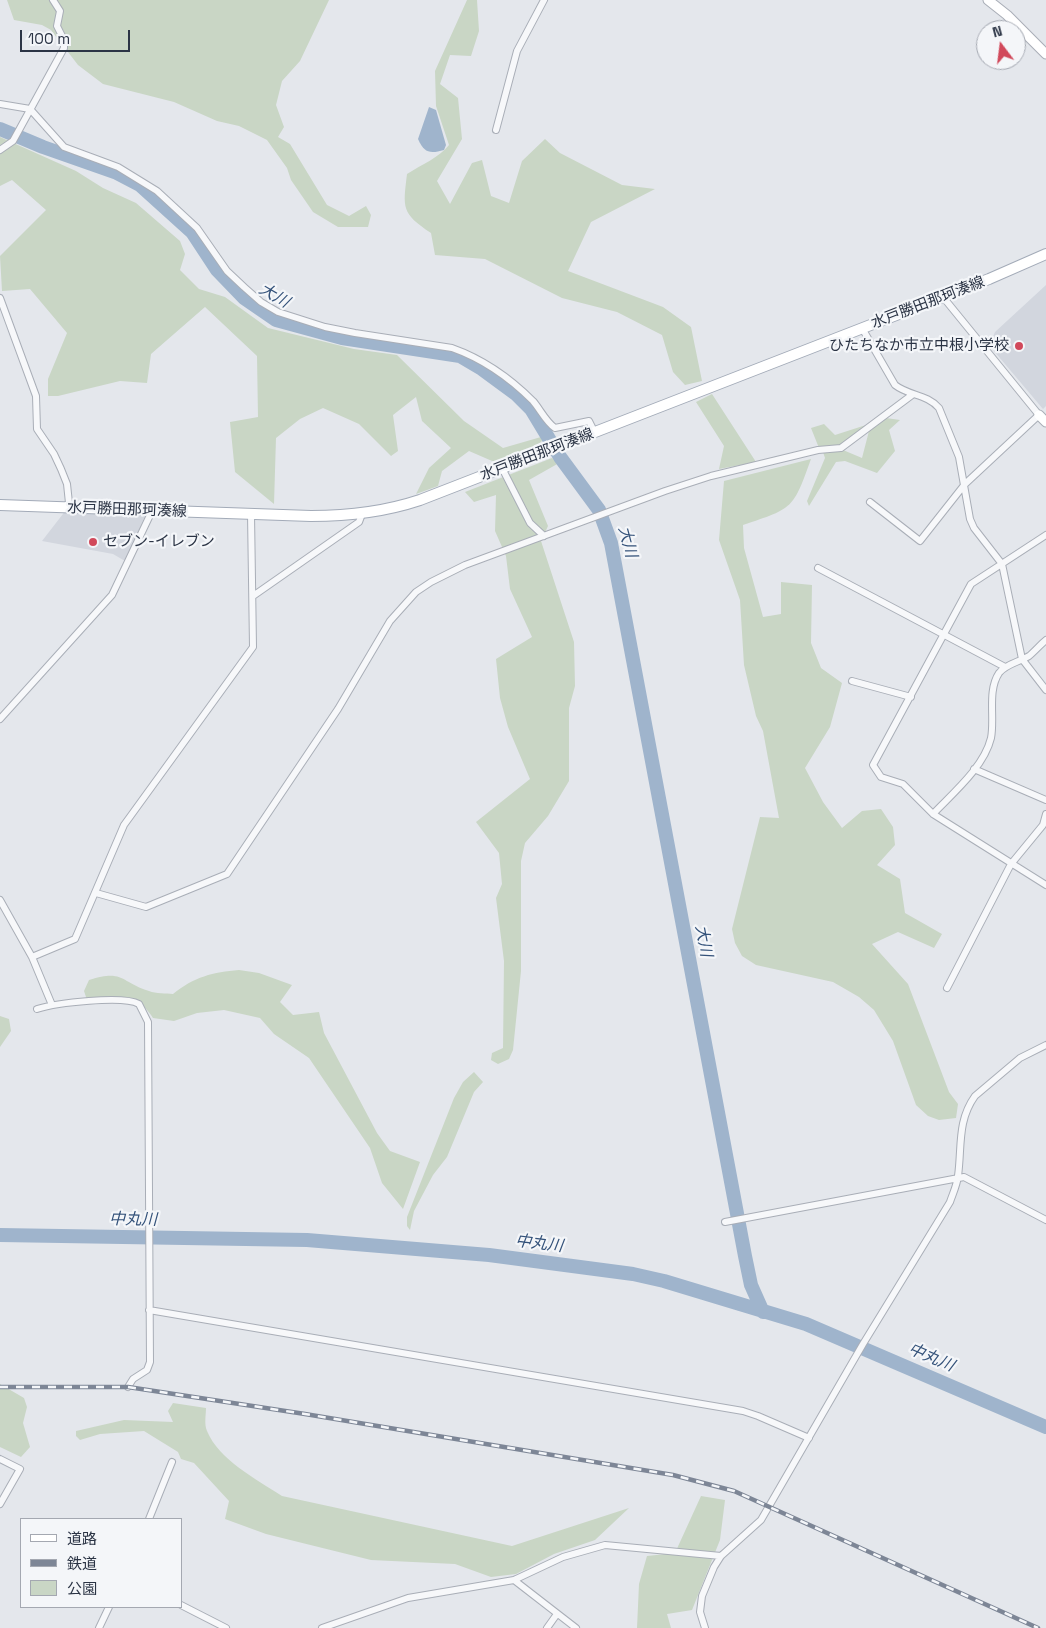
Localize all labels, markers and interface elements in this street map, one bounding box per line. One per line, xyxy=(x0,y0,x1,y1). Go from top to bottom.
scale bar xyxy=(22,20,132,52)
north arrow xyxy=(976,20,1026,70)
text: N xyxy=(991,22,1004,41)
text: 100 m xyxy=(28,29,70,48)
street label: 水戸勝田那珂湊線 xyxy=(869,273,987,333)
water label: 大川 xyxy=(255,280,293,312)
place label: ひたちなか市立中根小学校 xyxy=(829,337,1009,355)
marker: ひたちなか市立中根小学校 xyxy=(1013,340,1025,352)
street label: 水戸勝田那珂湊線 xyxy=(478,425,596,485)
street label: 水戸勝田那珂湊線 xyxy=(67,499,187,521)
water label: 大川 xyxy=(614,524,640,560)
place label: セブン-イレブン xyxy=(103,533,215,551)
marker: セブン-イレブン xyxy=(87,536,99,548)
water label: 大川 xyxy=(691,923,715,959)
water label: 中丸川 xyxy=(109,1210,157,1230)
water label: 中丸川 xyxy=(514,1232,564,1256)
water label: 中丸川 xyxy=(905,1340,957,1376)
legend xyxy=(20,1518,182,1608)
text: 道路 xyxy=(67,1529,97,1548)
text: 鉄道 xyxy=(67,1554,97,1573)
text: 公園 xyxy=(67,1579,97,1598)

